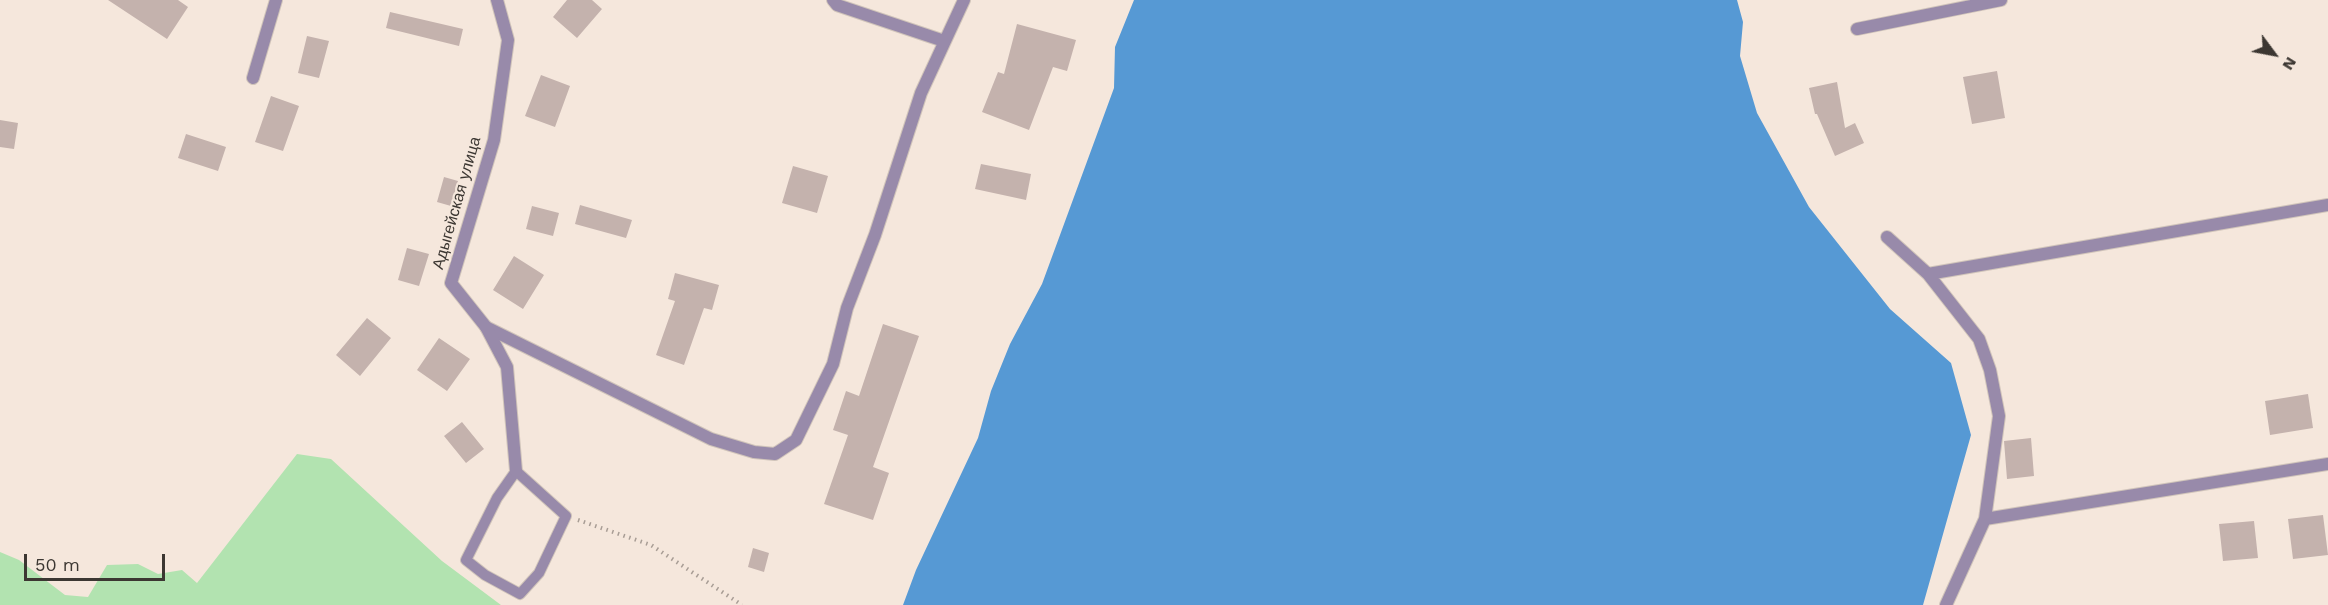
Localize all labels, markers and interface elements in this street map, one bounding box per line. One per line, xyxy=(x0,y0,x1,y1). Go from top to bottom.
north arrow xyxy=(2244,24,2304,84)
text: N xyxy=(2278,54,2301,74)
street label: Адыгейская улица xyxy=(429,134,485,272)
scale bar xyxy=(27,542,168,580)
text: 50 m xyxy=(35,554,80,575)

